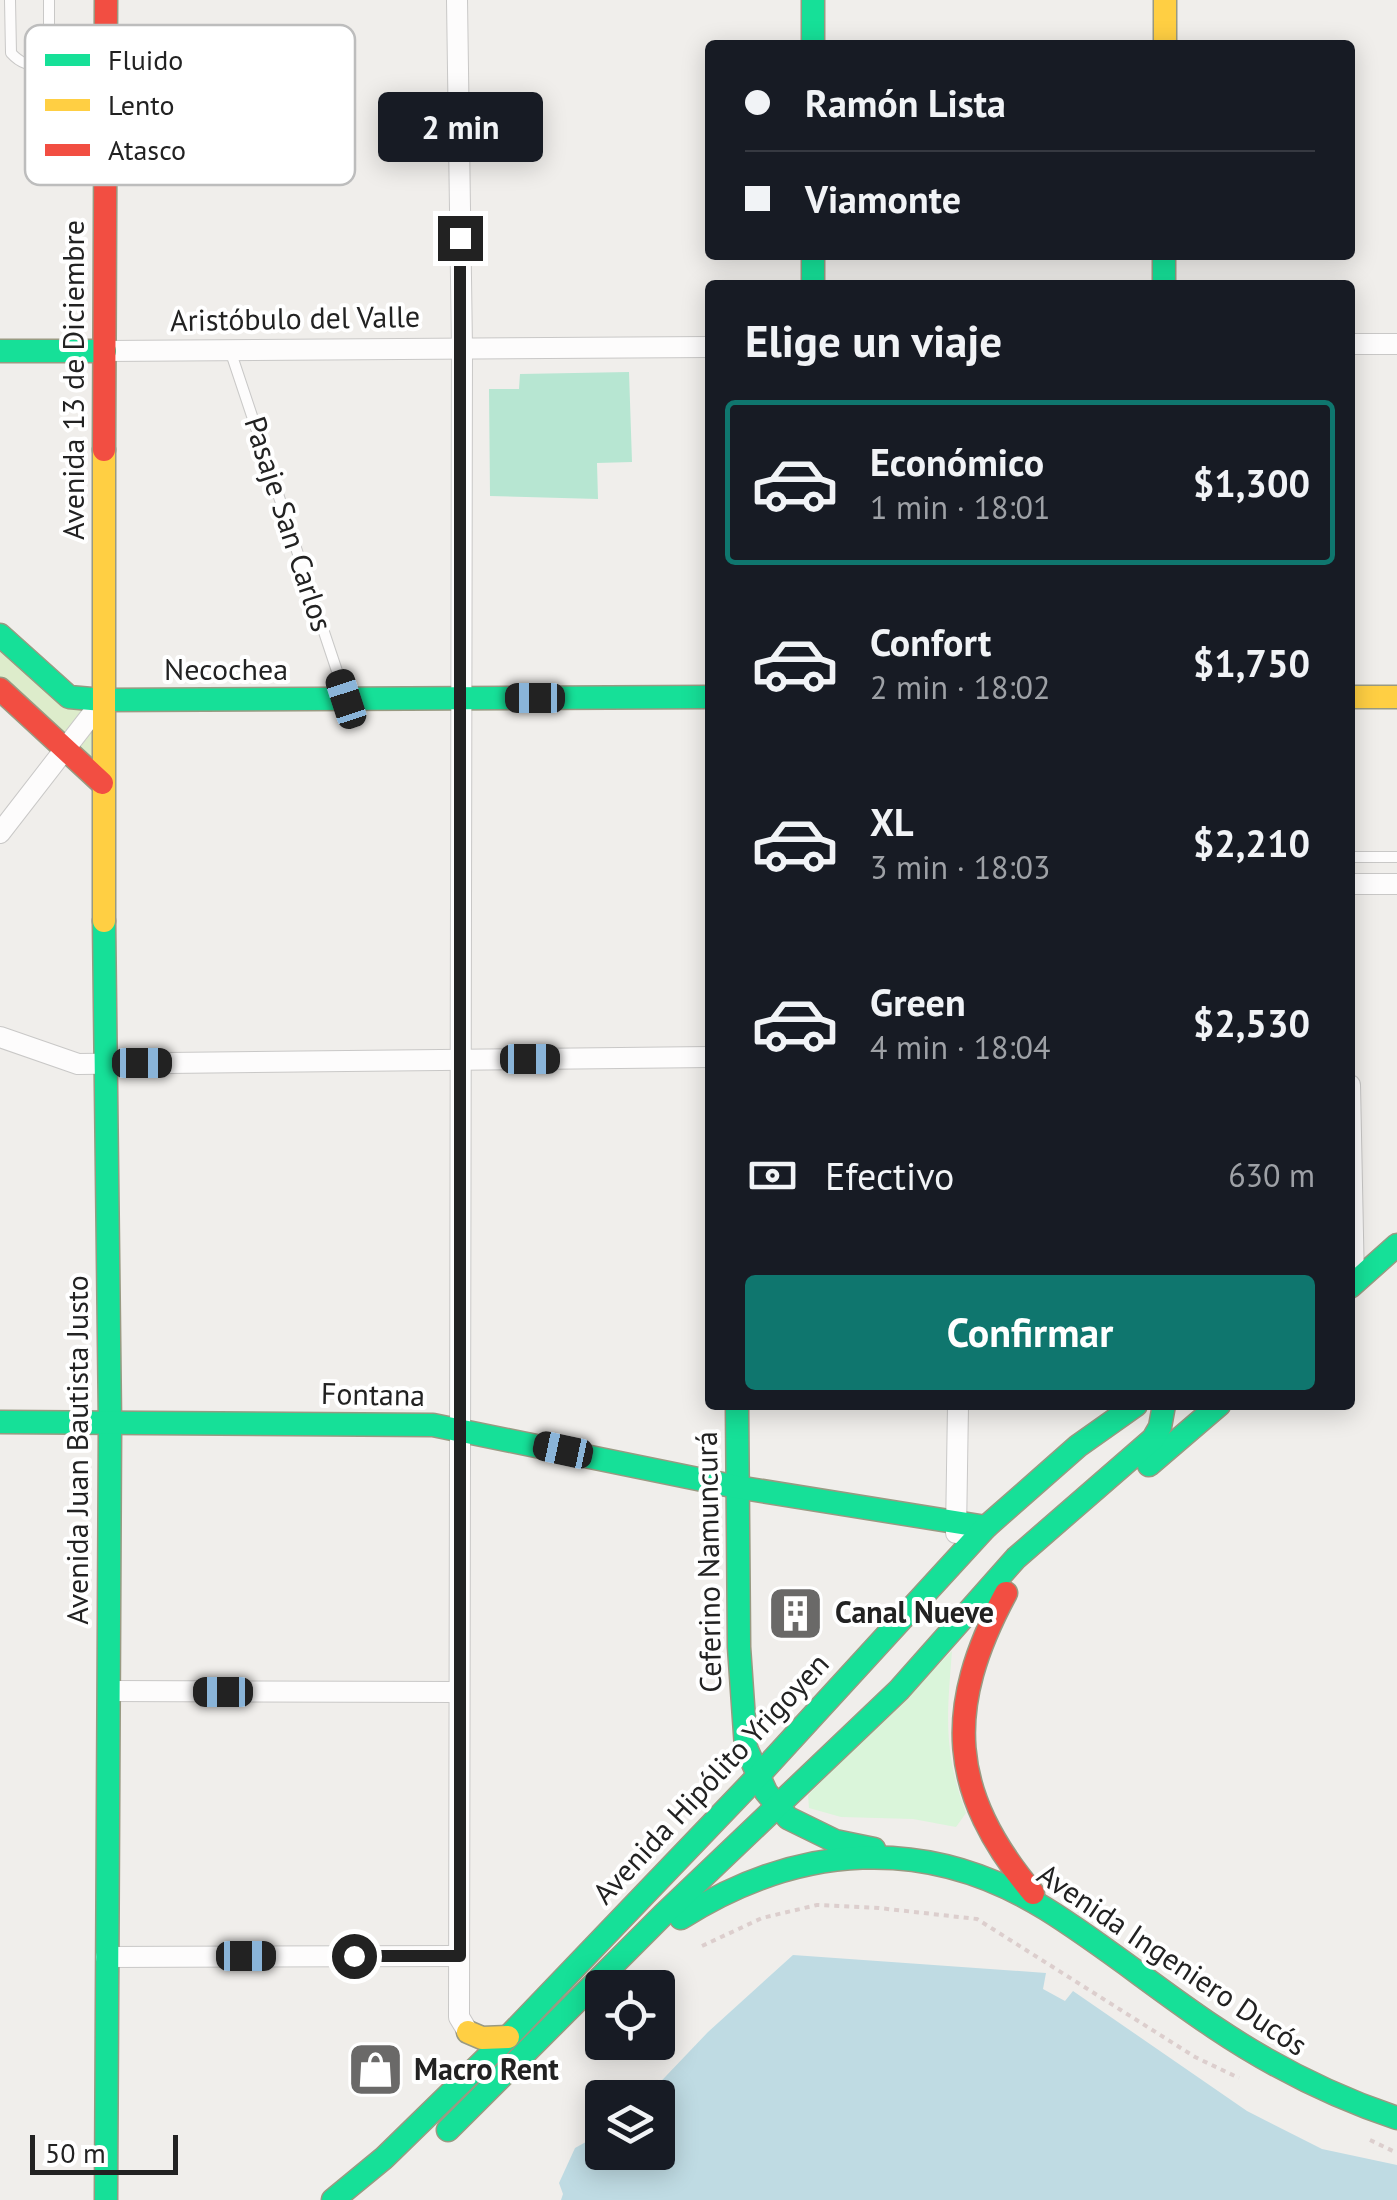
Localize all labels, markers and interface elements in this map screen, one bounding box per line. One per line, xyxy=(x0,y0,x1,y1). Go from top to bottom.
legend xyxy=(25,25,355,185)
text: Fluido xyxy=(108,41,183,78)
text: Ramón Lista xyxy=(805,78,1006,127)
text: Lento xyxy=(108,86,175,123)
callout: 2 min xyxy=(378,93,542,163)
text: 2 min xyxy=(421,106,500,148)
text: Atasco xyxy=(108,131,186,168)
text: Viamonte xyxy=(805,174,961,223)
route end xyxy=(438,216,483,261)
street label: Avenida 13 de Diciembre xyxy=(53,220,92,540)
street label: Aristóbulo del Valle xyxy=(170,296,420,339)
text: Elige un viaje xyxy=(745,311,1002,369)
street label: Pasaje San Carlos xyxy=(236,411,343,636)
text: Económico xyxy=(870,437,1044,486)
icon: car xyxy=(750,438,840,528)
text: $1,300 xyxy=(1193,458,1310,507)
text: 1 min · 18:01 xyxy=(870,486,1050,528)
text: Confort xyxy=(870,617,991,666)
icon: car xyxy=(750,618,840,708)
text: $1,750 xyxy=(1193,638,1310,687)
street label: Necochea xyxy=(164,649,288,688)
car xyxy=(322,666,370,732)
text: 2 min · 18:02 xyxy=(870,666,1050,708)
car xyxy=(505,683,565,713)
text: XL xyxy=(870,797,914,846)
icon: car xyxy=(750,798,840,888)
text: $2,210 xyxy=(1193,818,1310,867)
text: 3 min · 18:03 xyxy=(870,846,1050,888)
text: Green xyxy=(870,977,966,1026)
icon: car xyxy=(750,978,840,1068)
text: $2,530 xyxy=(1193,998,1310,1047)
text: 4 min · 18:04 xyxy=(870,1026,1050,1068)
car xyxy=(500,1044,560,1074)
car xyxy=(112,1048,172,1078)
icon: cash xyxy=(745,1148,800,1203)
text: Efectivo xyxy=(825,1151,954,1200)
text: 630 m xyxy=(1228,1154,1315,1196)
street label: Avenida Juan Bautista Justo xyxy=(57,1275,96,1625)
button: Confirmar xyxy=(745,1275,1315,1390)
street label: Fontana xyxy=(321,1373,426,1414)
car xyxy=(531,1429,595,1471)
street label: Ceferino Namuncurá xyxy=(686,1431,729,1693)
building icon: Canal Nueve xyxy=(766,1583,826,1643)
place label: Canal Nueve xyxy=(835,1592,994,1631)
street label: Avenida Hipólito Yrigoyen xyxy=(583,1644,837,1912)
car xyxy=(193,1677,253,1707)
street label: Avenida Ingeniero Ducós xyxy=(1030,1854,1315,2064)
route start xyxy=(332,1934,377,1979)
car xyxy=(216,1941,276,1971)
map controls xyxy=(585,1970,675,2170)
button: locate xyxy=(585,1970,675,2060)
shop icon: Macro Rent xyxy=(345,2040,405,2100)
place label: Macro Rent xyxy=(414,2049,559,2088)
button: layers xyxy=(585,2080,675,2170)
scale bar xyxy=(30,2130,178,2174)
text: 50 m xyxy=(45,2134,106,2171)

